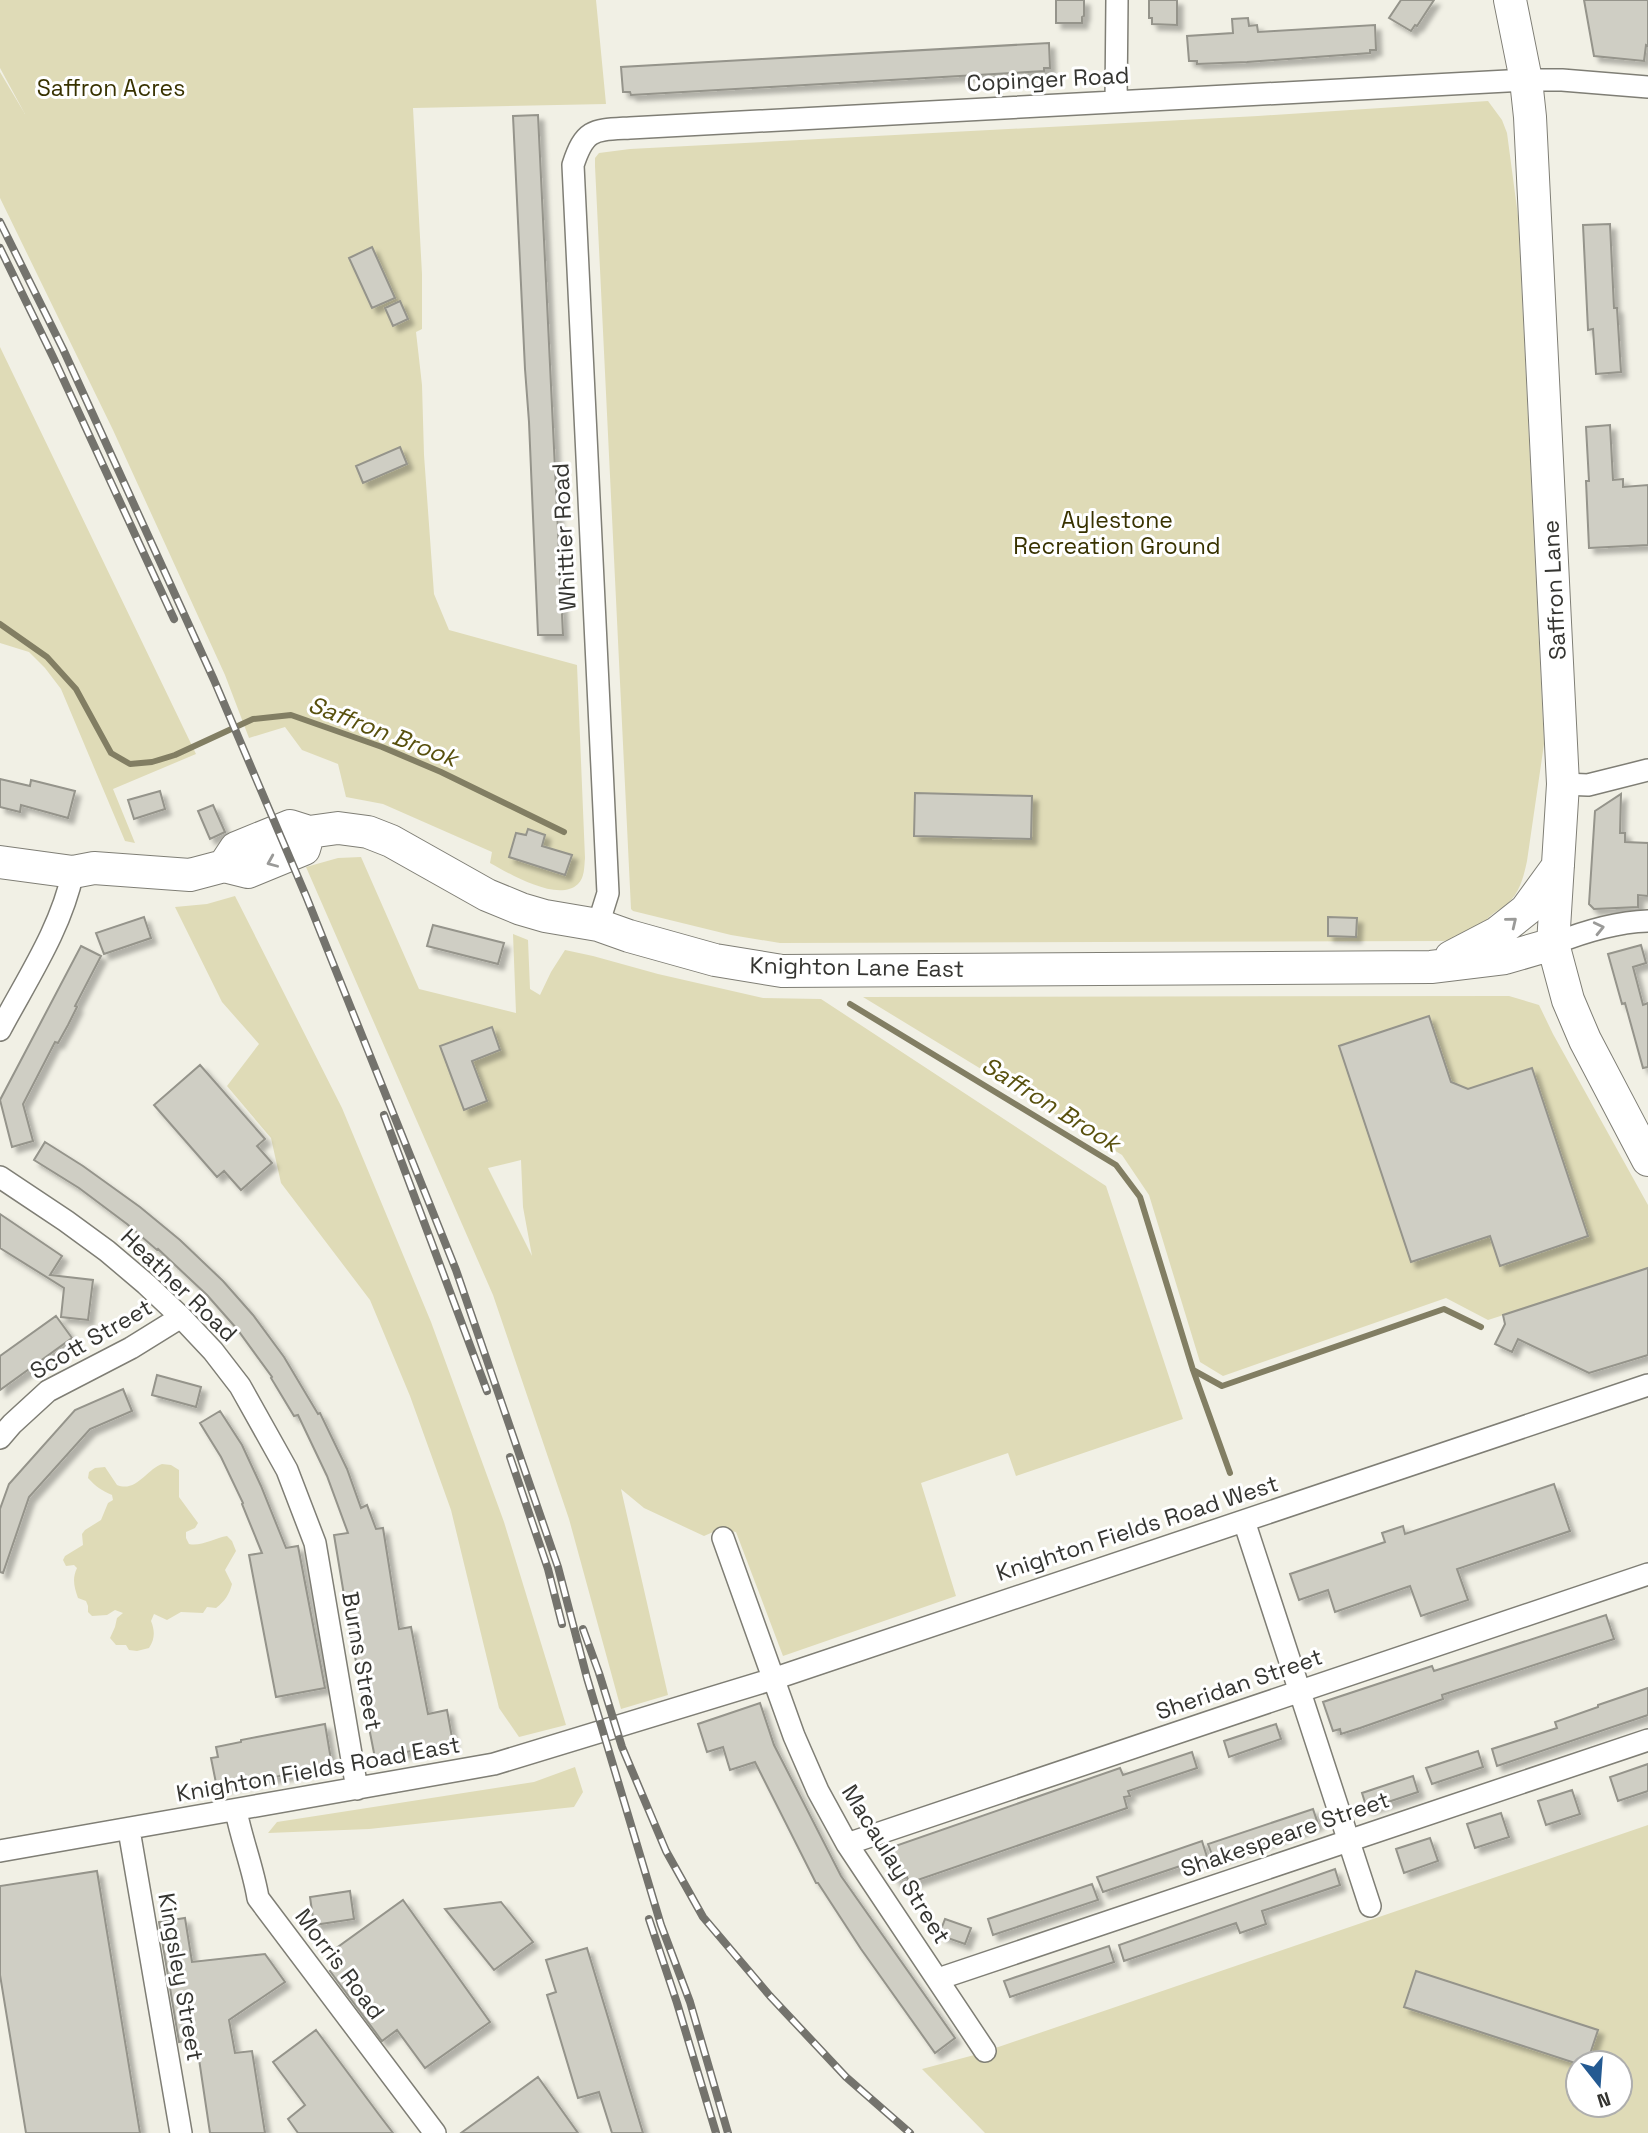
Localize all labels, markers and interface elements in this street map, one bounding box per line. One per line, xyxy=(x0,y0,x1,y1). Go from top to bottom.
street label: Copinger Road xyxy=(966,60,1130,98)
park label: Saffron Acres xyxy=(37,73,185,103)
street label: Whittier Road xyxy=(545,462,583,612)
park label: Aylestone Recreation Ground xyxy=(1013,505,1221,561)
street label: Saffron Lane xyxy=(1535,519,1573,661)
water label: Saffron Brook xyxy=(304,688,465,775)
one-way arrow xyxy=(267,853,279,867)
one-way arrow xyxy=(1504,917,1516,930)
one-way arrow xyxy=(1593,922,1605,937)
street label: Knighton Lane East xyxy=(749,950,965,984)
water label: Saffron Brook xyxy=(976,1049,1129,1160)
street label: Heather Road xyxy=(114,1222,244,1348)
street label: Scott Street xyxy=(25,1292,157,1386)
street label: Knighton Fields Road West xyxy=(992,1468,1282,1588)
street label: Burns Street xyxy=(335,1589,389,1733)
street label: Sheridan Street xyxy=(1152,1641,1326,1727)
street label: Knighton Fields Road East xyxy=(174,1729,462,1809)
street label: Macaulay Street xyxy=(835,1779,957,1949)
street label: Shakespeare Street xyxy=(1177,1784,1393,1884)
street label: Kingsley Street xyxy=(151,1891,211,2063)
street label: Morris Road xyxy=(288,1902,392,2026)
north arrow xyxy=(1564,2049,1634,2119)
text: N xyxy=(1594,2086,1614,2114)

